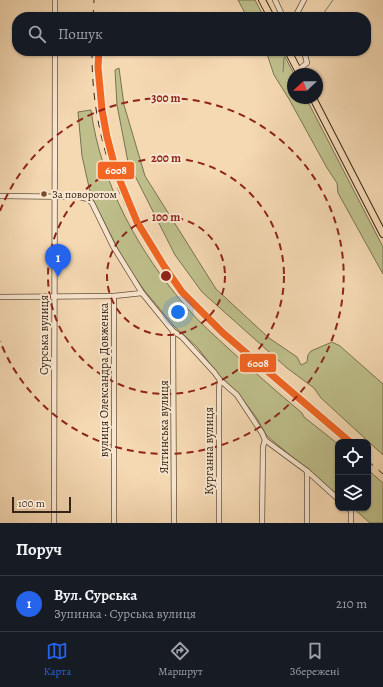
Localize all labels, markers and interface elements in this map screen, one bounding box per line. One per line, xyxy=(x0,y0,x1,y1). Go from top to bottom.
search box xyxy=(12,12,371,56)
icon: search xyxy=(26,23,48,45)
text: Пошук xyxy=(58,24,103,44)
north arrow xyxy=(287,68,323,104)
text: 300 m xyxy=(151,90,181,106)
text: 200 m xyxy=(151,150,181,166)
line badge: 6008 xyxy=(97,161,135,180)
text: 6008 xyxy=(105,163,127,178)
place label: За поворотом xyxy=(52,187,117,202)
marker: За поворотом xyxy=(39,189,49,199)
text: 100 m xyxy=(152,209,180,225)
pin: 1 xyxy=(45,244,71,277)
centre of rings xyxy=(159,269,173,283)
street label: Сурська вулиця xyxy=(36,295,52,375)
street label: вулиця Олександра Довженка xyxy=(96,302,112,457)
your location xyxy=(168,302,188,322)
line badge: 6008 xyxy=(239,353,277,373)
text: 6008 xyxy=(247,356,269,371)
street label: Ялтинська вулиця xyxy=(156,380,172,474)
street label: Курганна вулиця xyxy=(201,407,217,495)
map controls xyxy=(335,439,371,511)
button: locate xyxy=(335,439,371,475)
button: layers xyxy=(335,475,371,511)
scale bar xyxy=(12,495,71,514)
text: 100 m xyxy=(18,496,45,511)
text: Поруч xyxy=(16,538,62,561)
text: Вул. Сурська xyxy=(54,585,137,605)
text: 1 xyxy=(27,595,31,612)
text: 210 m xyxy=(336,595,367,612)
text: Зупинка · Сурська вулиця xyxy=(54,605,196,622)
tab: Карта xyxy=(43,640,71,679)
tab: Маршрут xyxy=(158,640,203,679)
tab: Збережені xyxy=(290,640,340,679)

